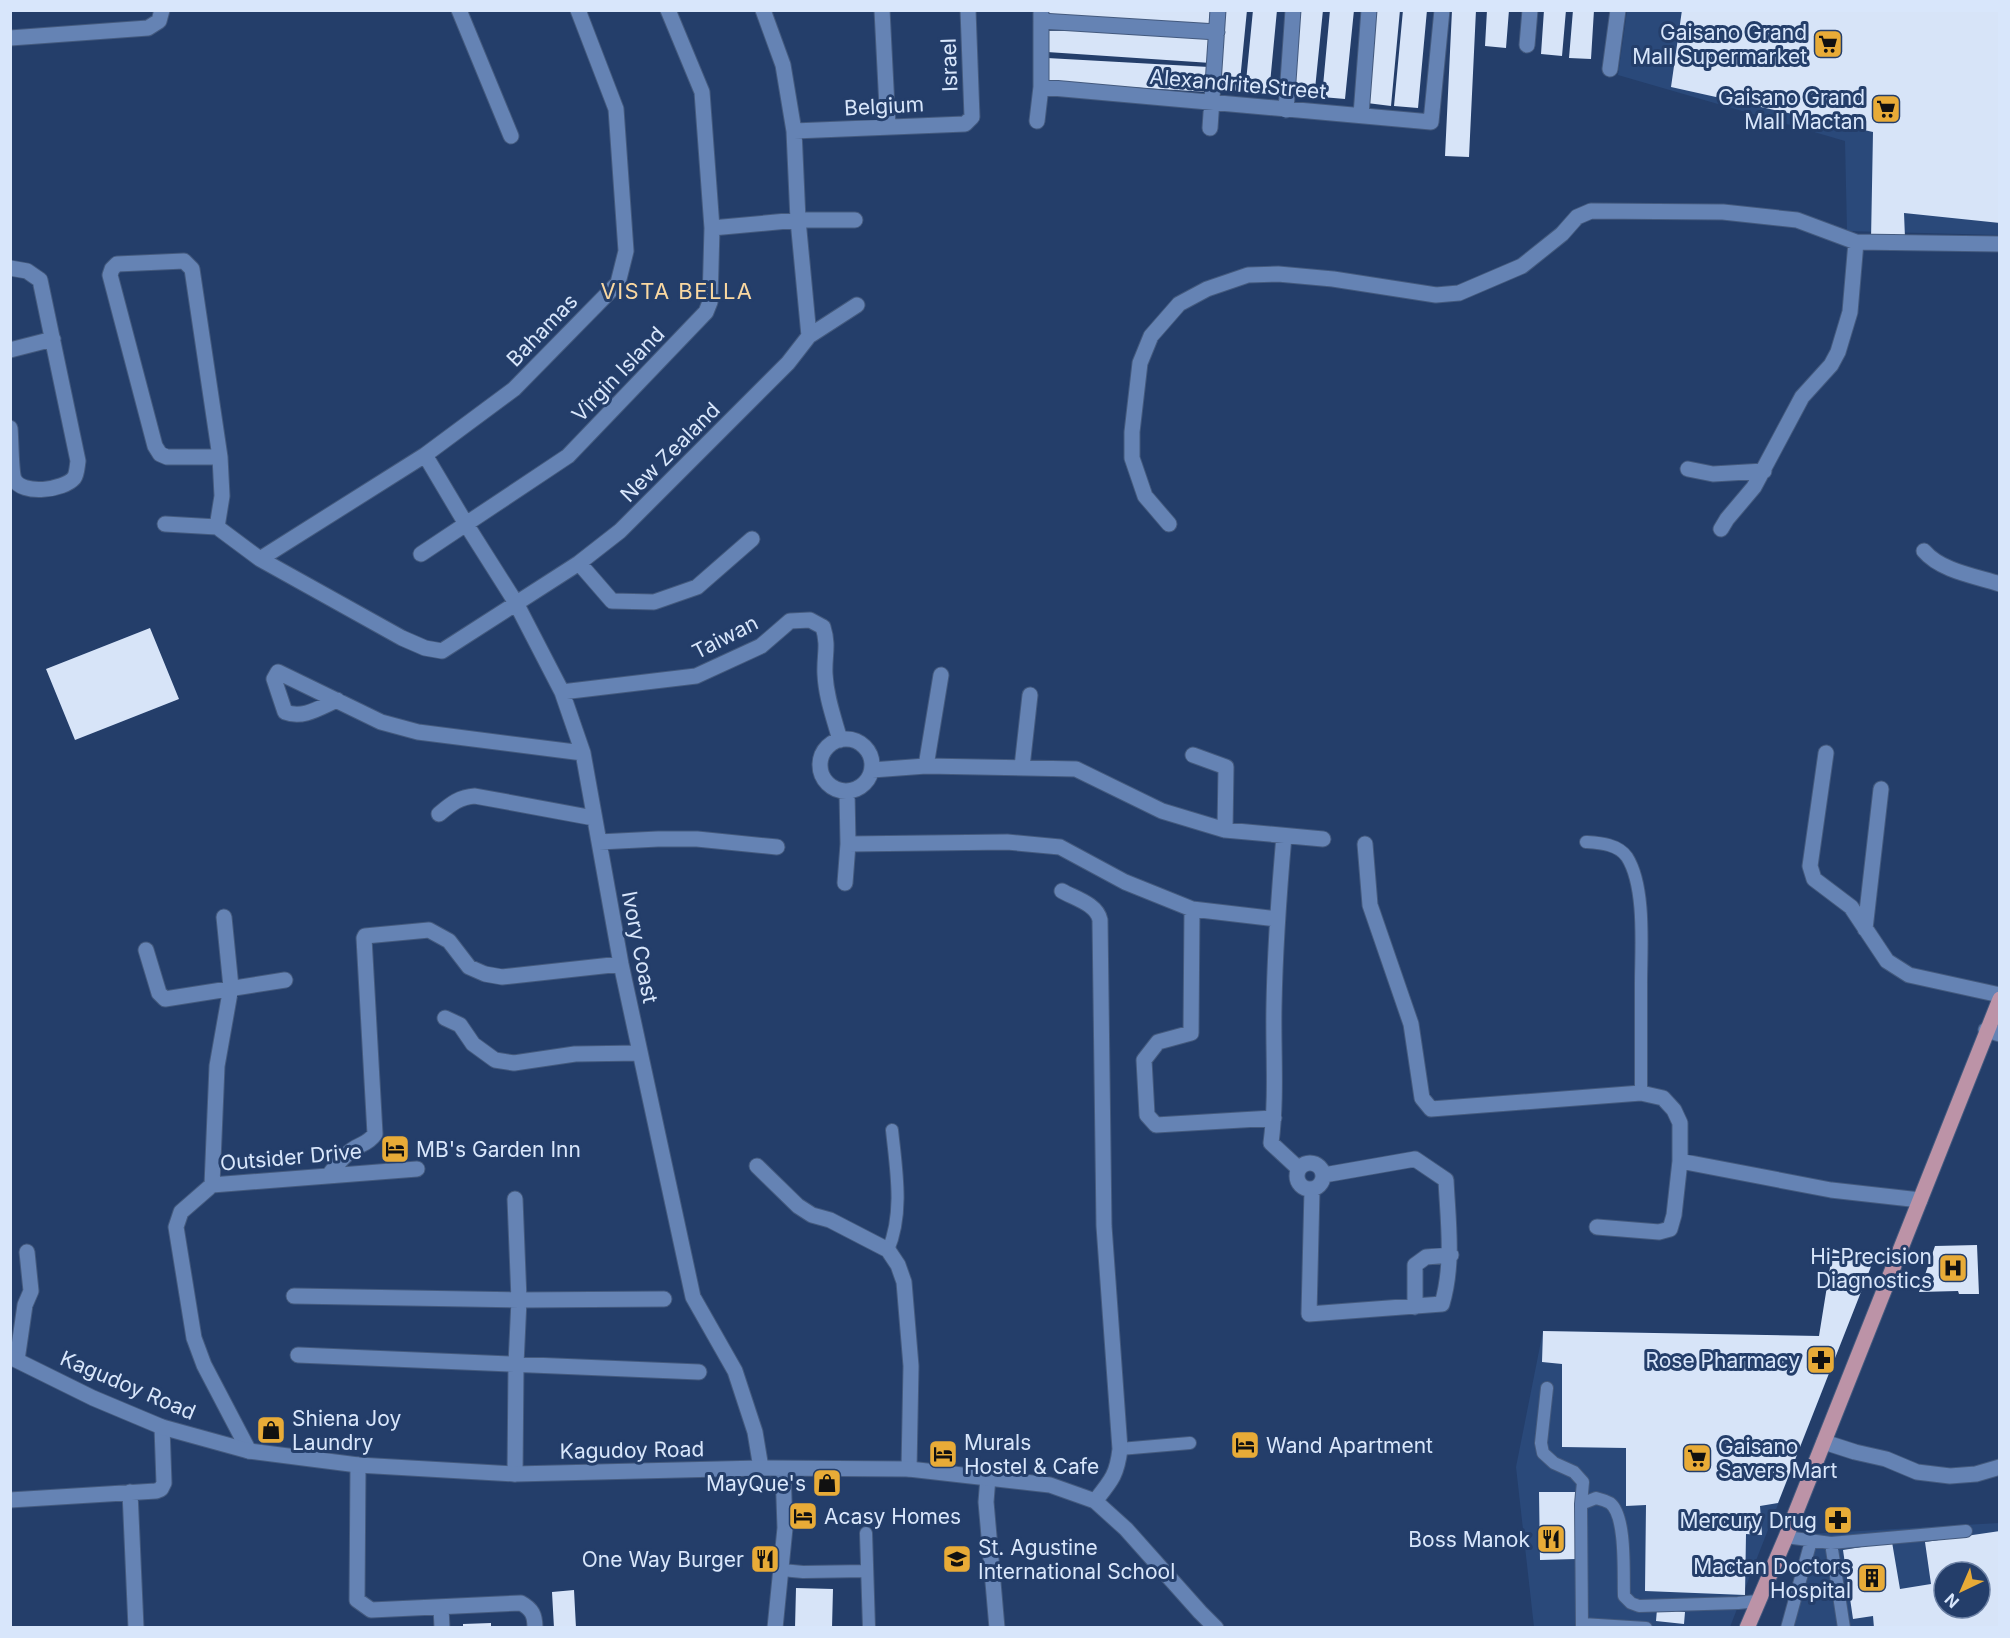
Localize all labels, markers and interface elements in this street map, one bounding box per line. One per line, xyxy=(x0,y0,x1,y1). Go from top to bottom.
place label: Gaisano Grand Mall Supermarket xyxy=(1632,20,1807,69)
supermarket icon: Gaisano Grand Mall Supermarket xyxy=(1812,28,1844,60)
street label: Israel xyxy=(936,38,962,92)
street label: Alexandrite Street xyxy=(1149,64,1328,104)
place label: Gaisano Grand Mall Mactan xyxy=(1718,85,1865,134)
street label: Belgium xyxy=(843,91,925,121)
supermarket icon: Gaisano Grand Mall Mactan xyxy=(1870,93,1902,125)
district label: VISTA BELLA xyxy=(600,278,754,304)
street label: Bahamas xyxy=(501,289,583,371)
street label: Virgin Island xyxy=(567,321,669,427)
street label: New Zealand xyxy=(615,397,725,507)
street label: Taiwan xyxy=(688,610,762,664)
street label: Ivory Coast xyxy=(617,889,663,1005)
hotel icon: MB's Garden Inn xyxy=(379,1133,411,1165)
place label: MB's Garden Inn xyxy=(416,1137,581,1162)
street label: Outsider Drive xyxy=(219,1138,363,1176)
place label: Hi-Precision Diagnostics xyxy=(1810,1244,1932,1293)
hospital icon: Hi-Precision Diagnostics xyxy=(1937,1252,1969,1284)
pharmacy icon: Rose Pharmacy xyxy=(1805,1344,1837,1376)
street label: Kagudoy Road xyxy=(57,1345,199,1425)
place label: Rose Pharmacy xyxy=(1646,1348,1800,1373)
place label: Shiena Joy Laundry xyxy=(292,1406,401,1455)
shop icon: Shiena Joy Laundry xyxy=(255,1414,287,1446)
hotel icon: Wand Apartment xyxy=(1229,1429,1261,1461)
place label: Murals Hostel & Cafe xyxy=(964,1430,1099,1479)
place label: Wand Apartment xyxy=(1266,1433,1433,1458)
place label: Gaisano Savers Mart xyxy=(1718,1434,1837,1483)
street label: Kagudoy Road xyxy=(559,1436,705,1464)
hotel icon: Murals Hostel & Cafe xyxy=(927,1438,959,1470)
supermarket icon: Gaisano Savers Mart xyxy=(1681,1442,1713,1474)
shop icon: MayQue's xyxy=(811,1467,843,1499)
place label: MayQue's xyxy=(706,1471,806,1496)
hotel icon: Acasy Homes xyxy=(787,1500,819,1532)
place label: Acasy Homes xyxy=(824,1504,961,1529)
pharmacy icon: Mercury Drug xyxy=(1822,1504,1854,1536)
place label: Mercury Drug xyxy=(1680,1508,1817,1533)
restaurant icon: Boss Manok xyxy=(1535,1523,1567,1555)
place label: Boss Manok xyxy=(1408,1527,1530,1552)
place label: St. Agustine International School xyxy=(978,1535,1175,1584)
restaurant icon: One Way Burger xyxy=(749,1543,781,1575)
school or university icon: St. Agustine International School xyxy=(941,1543,973,1575)
place label: One Way Burger xyxy=(582,1547,744,1572)
place label: Mactan Doctors Hospital xyxy=(1693,1554,1851,1603)
north arrow xyxy=(1932,1560,1992,1620)
building icon: Mactan Doctors Hospital xyxy=(1856,1562,1888,1594)
text: N xyxy=(1940,1589,1963,1612)

